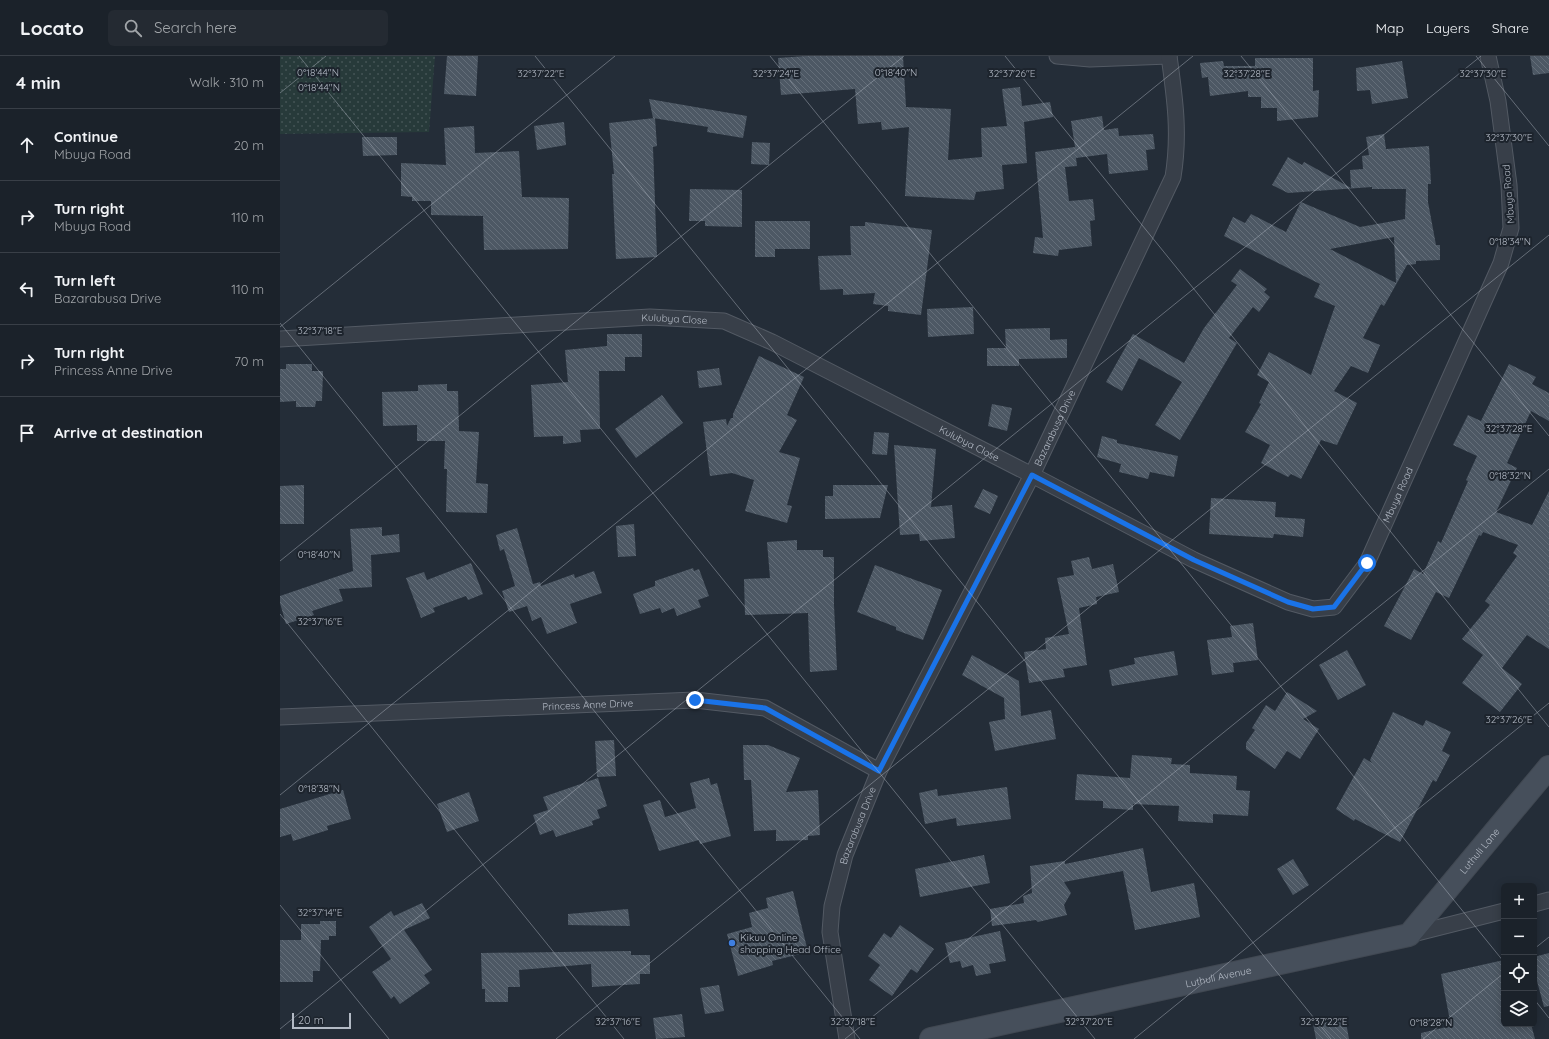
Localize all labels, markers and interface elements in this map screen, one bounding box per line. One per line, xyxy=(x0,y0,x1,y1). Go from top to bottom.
search box xyxy=(108,10,388,46)
text: Locato xyxy=(20,16,84,40)
icon: search xyxy=(122,17,144,39)
text: Search here xyxy=(154,18,237,37)
text: Map xyxy=(1375,19,1404,37)
text: Layers xyxy=(1426,19,1470,37)
text: Share xyxy=(1492,19,1529,37)
text: 0°18'44"N xyxy=(297,66,339,79)
text: 0°18'40"N xyxy=(875,66,917,79)
text: 32°37'22"E xyxy=(518,67,565,80)
text: 32°37'24"E xyxy=(753,67,800,80)
text: 32°37'26"E xyxy=(989,67,1036,80)
text: 32°37'28"E xyxy=(1224,67,1271,80)
text: 32°37'30"E xyxy=(1459,67,1507,80)
text: 4 min xyxy=(16,72,61,93)
text: Walk · 310 m xyxy=(189,74,264,90)
text: 0°18'44"N xyxy=(298,81,340,94)
text: Continue xyxy=(54,127,118,146)
text: 32°37'30"E xyxy=(1485,131,1533,144)
icon: ahead xyxy=(16,134,38,156)
text: 20 m xyxy=(234,137,264,153)
text: Mbuya Road xyxy=(54,146,131,162)
street label: Mbuya Road xyxy=(1499,164,1518,224)
text: Turn right xyxy=(54,199,125,218)
icon: right xyxy=(16,206,38,228)
text: 110 m xyxy=(231,209,264,225)
text: Mbuya Road xyxy=(54,218,131,234)
text: 0°18'34"N xyxy=(1489,235,1531,248)
text: Turn left xyxy=(54,271,116,290)
icon: left xyxy=(16,278,38,300)
text: 110 m xyxy=(231,281,264,297)
text: Bazarabusa Drive xyxy=(54,290,161,306)
street label: Kulubya Close xyxy=(641,311,708,327)
text: 32°37'18"E xyxy=(297,324,343,337)
text: Turn right xyxy=(54,343,125,362)
icon: right xyxy=(16,350,38,372)
text: 70 m xyxy=(234,353,264,369)
text: Princess Anne Drive xyxy=(54,362,173,378)
street label: Bazarabusa Drive xyxy=(1031,388,1078,468)
icon: arrive xyxy=(16,422,38,444)
text: 32°37'28"E xyxy=(1486,422,1533,435)
text: Arrive at destination xyxy=(54,423,203,442)
street label: Kulubya Close xyxy=(937,423,1002,464)
street label: Mbuya Road xyxy=(1380,465,1416,525)
text: 0°18'32"N xyxy=(1489,469,1531,482)
text: 0°18'40"N xyxy=(298,548,340,561)
route start xyxy=(1358,554,1376,572)
text: 32°37'16"E xyxy=(298,615,343,628)
route end xyxy=(686,691,704,709)
street label: Princess Anne Drive xyxy=(542,697,634,713)
text: 32°37'26"E xyxy=(1486,713,1533,726)
text: 0°18'38"N xyxy=(298,782,340,795)
street label: Bazarabusa Drive xyxy=(837,784,879,866)
street label: Luthuli Lane xyxy=(1457,825,1503,877)
map controls xyxy=(1501,883,1537,1027)
button: + xyxy=(1501,883,1537,919)
text: 32°37'14"E xyxy=(298,906,343,919)
button: − xyxy=(1501,919,1537,955)
place label: Kikuu Online shopping Head Office xyxy=(740,931,841,956)
marker: Kikuu Online shopping Head Office xyxy=(727,938,737,948)
button: locate xyxy=(1501,955,1537,991)
street label: Luthuli Avenue xyxy=(1184,963,1253,990)
button: layers xyxy=(1501,991,1537,1027)
scale bar xyxy=(292,1011,351,1030)
text: 20 m xyxy=(298,1013,324,1027)
text: 32°37'16"E xyxy=(596,1015,641,1028)
text: 32°37'18"E xyxy=(830,1015,876,1028)
text: 32°37'20"E xyxy=(1065,1015,1113,1028)
text: 32°37'22"E xyxy=(1301,1015,1348,1028)
text: 0°18'28"N xyxy=(1410,1016,1452,1029)

